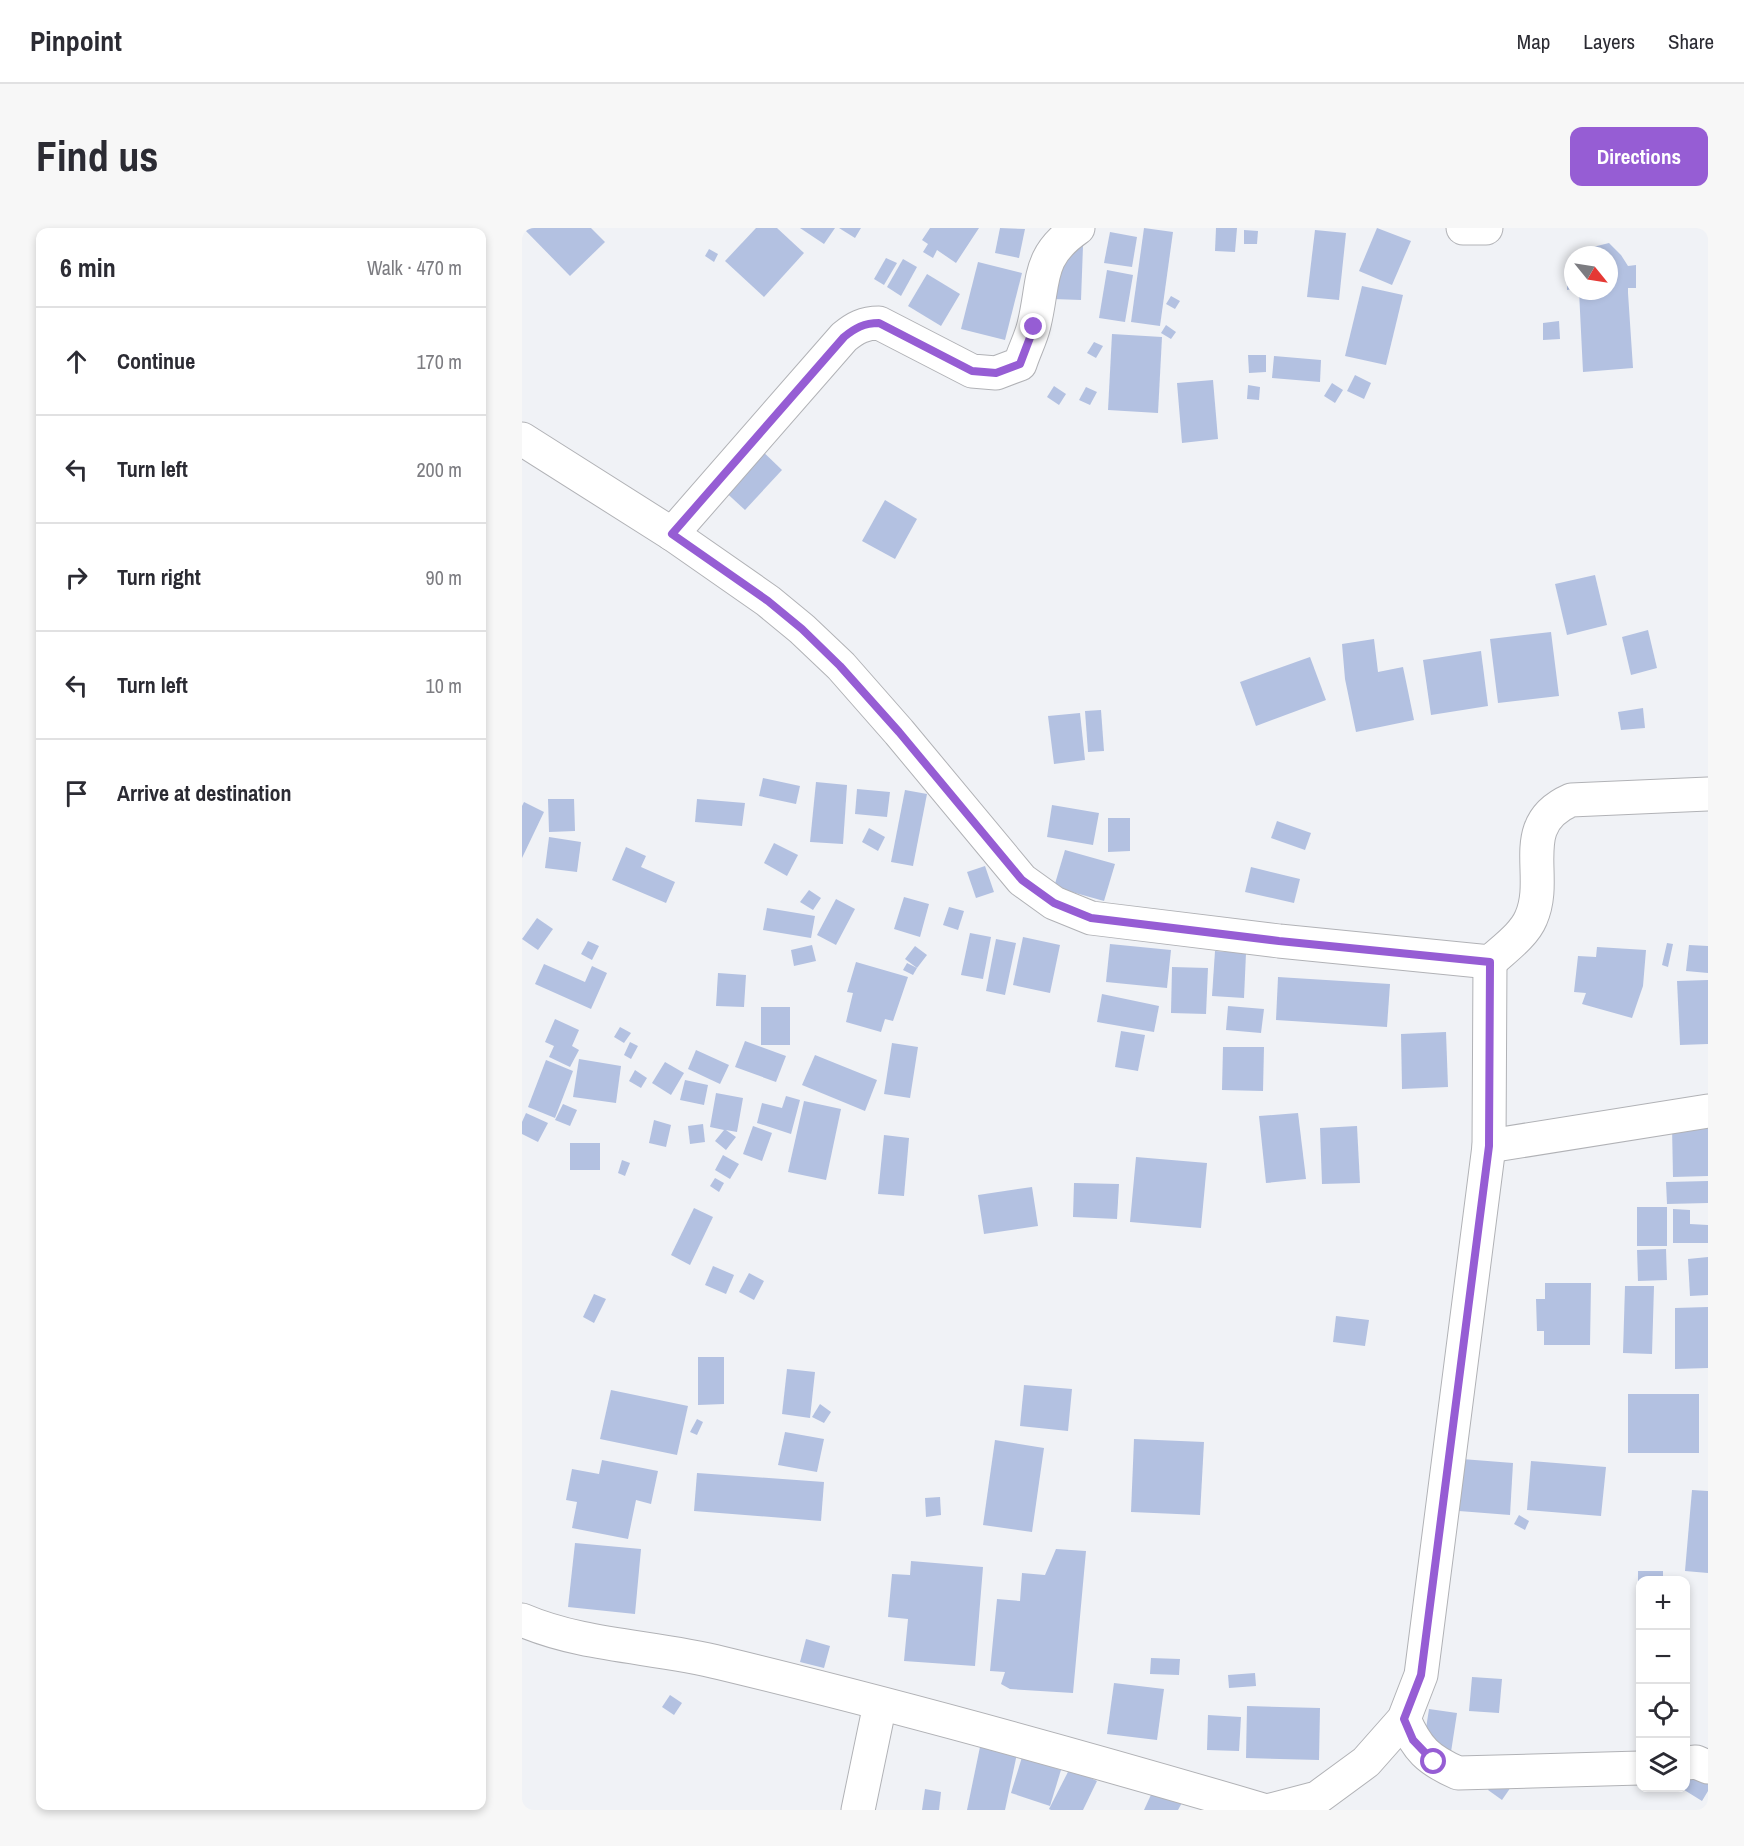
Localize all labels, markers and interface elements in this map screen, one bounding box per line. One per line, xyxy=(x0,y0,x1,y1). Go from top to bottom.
text: Pinpoint xyxy=(30,22,122,60)
text: Map xyxy=(1517,27,1550,56)
text: Layers xyxy=(1583,27,1635,56)
text: Share xyxy=(1668,27,1714,56)
button: Directions xyxy=(1570,127,1708,186)
text: Find us xyxy=(36,128,158,184)
north arrow xyxy=(1564,246,1618,300)
text: 6 min xyxy=(60,250,116,285)
text: Walk · 470 m xyxy=(367,254,462,281)
route end xyxy=(1020,313,1046,339)
icon: ahead xyxy=(60,345,93,378)
text: Continue xyxy=(117,346,195,376)
text: 170 m xyxy=(416,348,462,375)
icon: left xyxy=(60,453,93,486)
text: Turn left xyxy=(117,454,188,484)
text: 200 m xyxy=(416,456,462,483)
icon: right xyxy=(60,561,93,594)
text: Turn right xyxy=(117,562,201,592)
text: 90 m xyxy=(426,564,462,591)
icon: left xyxy=(60,669,93,702)
text: Turn left xyxy=(117,670,188,700)
text: 10 m xyxy=(426,672,462,699)
icon: arrive xyxy=(60,777,93,810)
text: Arrive at destination xyxy=(117,778,291,808)
map controls xyxy=(1636,1576,1690,1792)
button: + xyxy=(1636,1576,1690,1630)
button: − xyxy=(1636,1630,1690,1684)
button: locate xyxy=(1636,1684,1690,1738)
button: layers xyxy=(1636,1738,1690,1792)
route start xyxy=(1420,1748,1446,1774)

